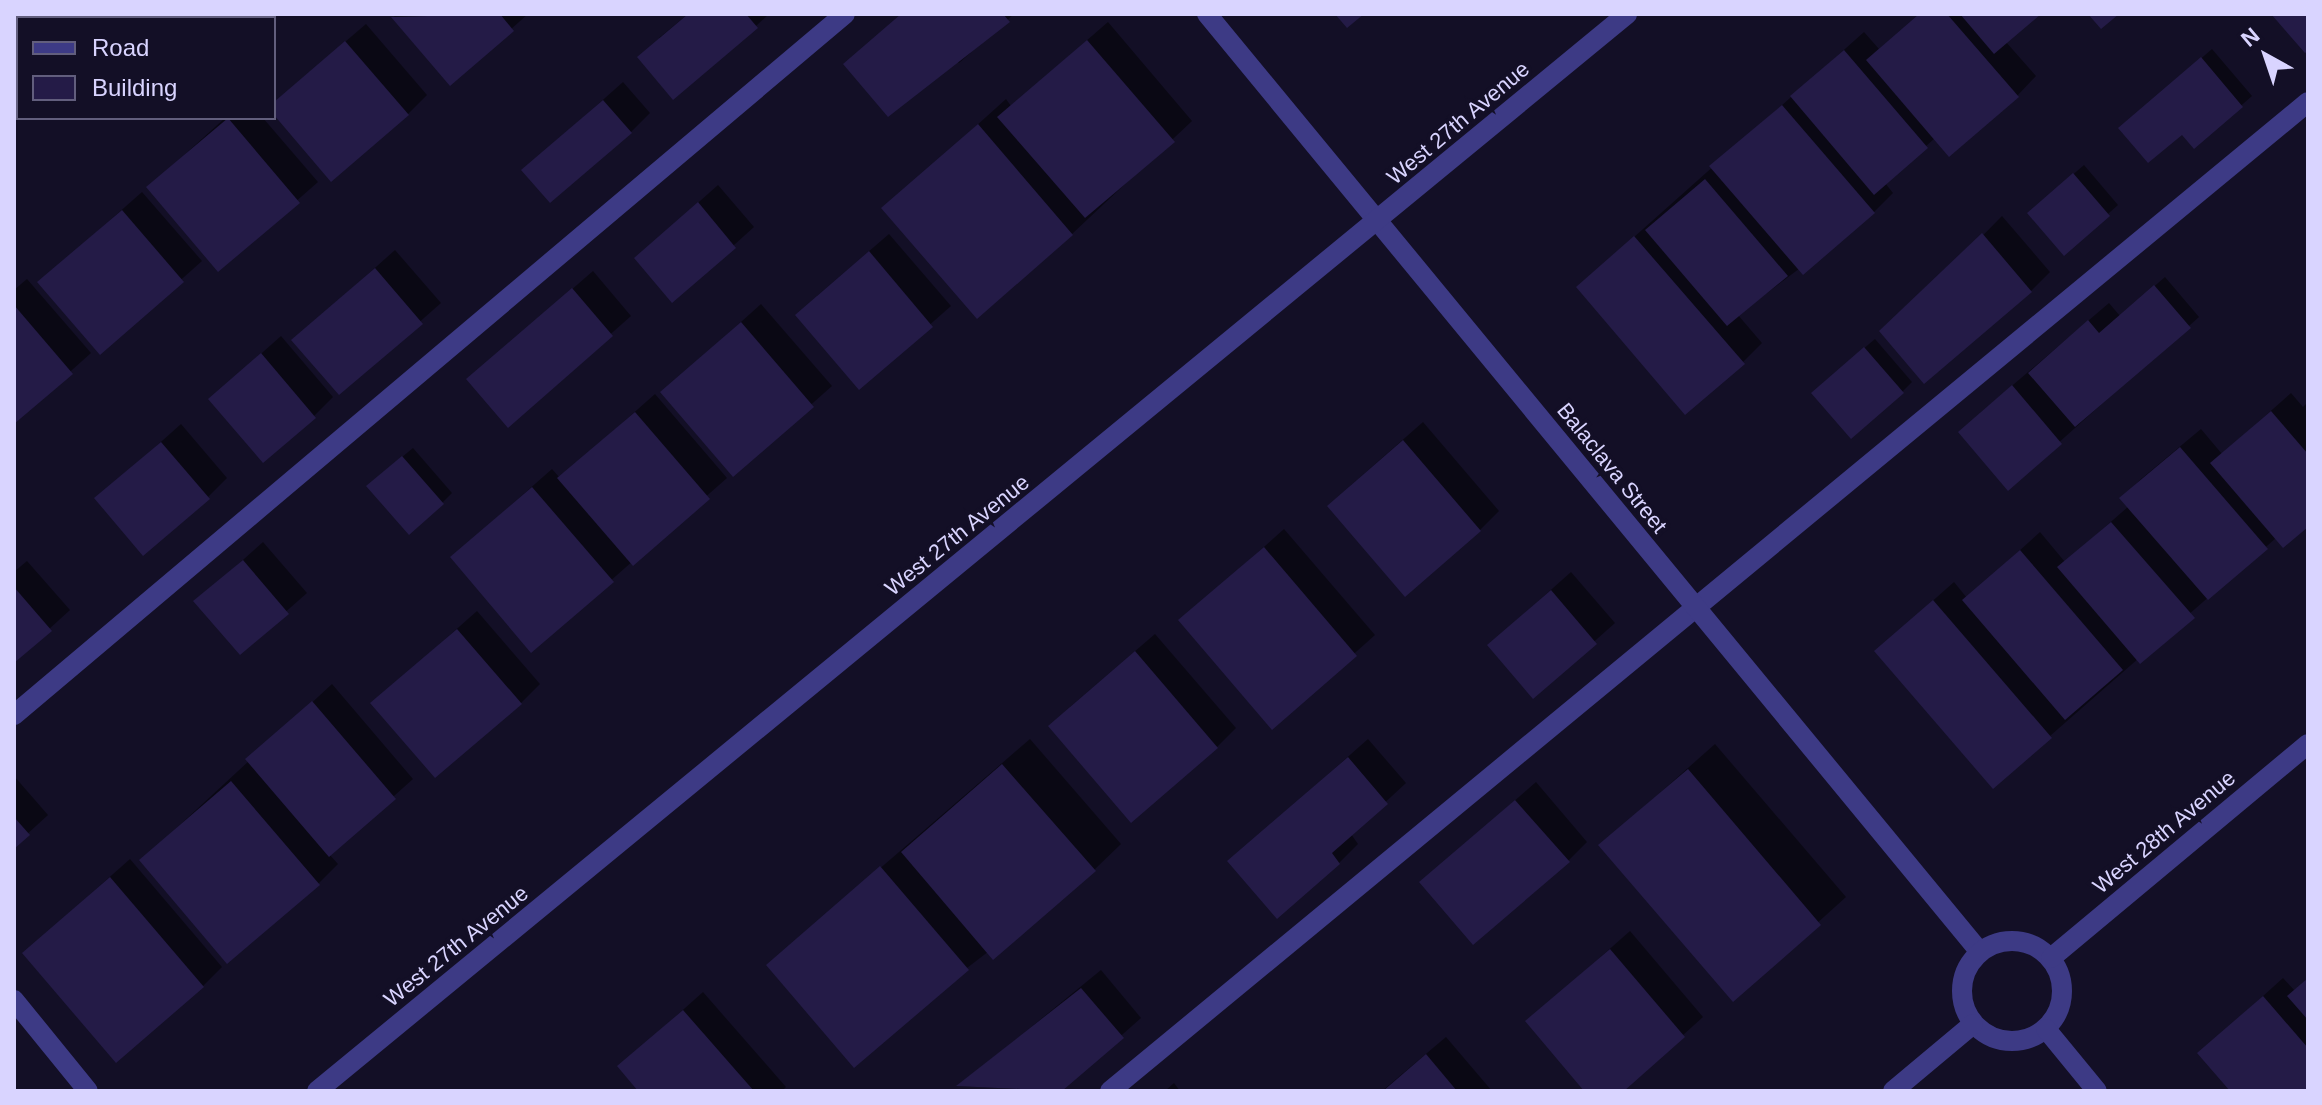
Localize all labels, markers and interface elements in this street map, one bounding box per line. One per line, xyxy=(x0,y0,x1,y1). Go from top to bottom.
legend xyxy=(16,16,276,120)
north arrow xyxy=(2226,16,2306,96)
text: N xyxy=(2236,23,2264,52)
text: Road xyxy=(92,34,149,61)
street label: West 27th Avenue xyxy=(1381,55,1535,191)
text: Building xyxy=(92,74,177,101)
street label: Balaclava Street xyxy=(1551,397,1673,539)
street label: West 27th Avenue xyxy=(879,468,1035,602)
street label: West 28th Avenue xyxy=(2087,764,2241,900)
street label: West 27th Avenue xyxy=(378,879,534,1013)

